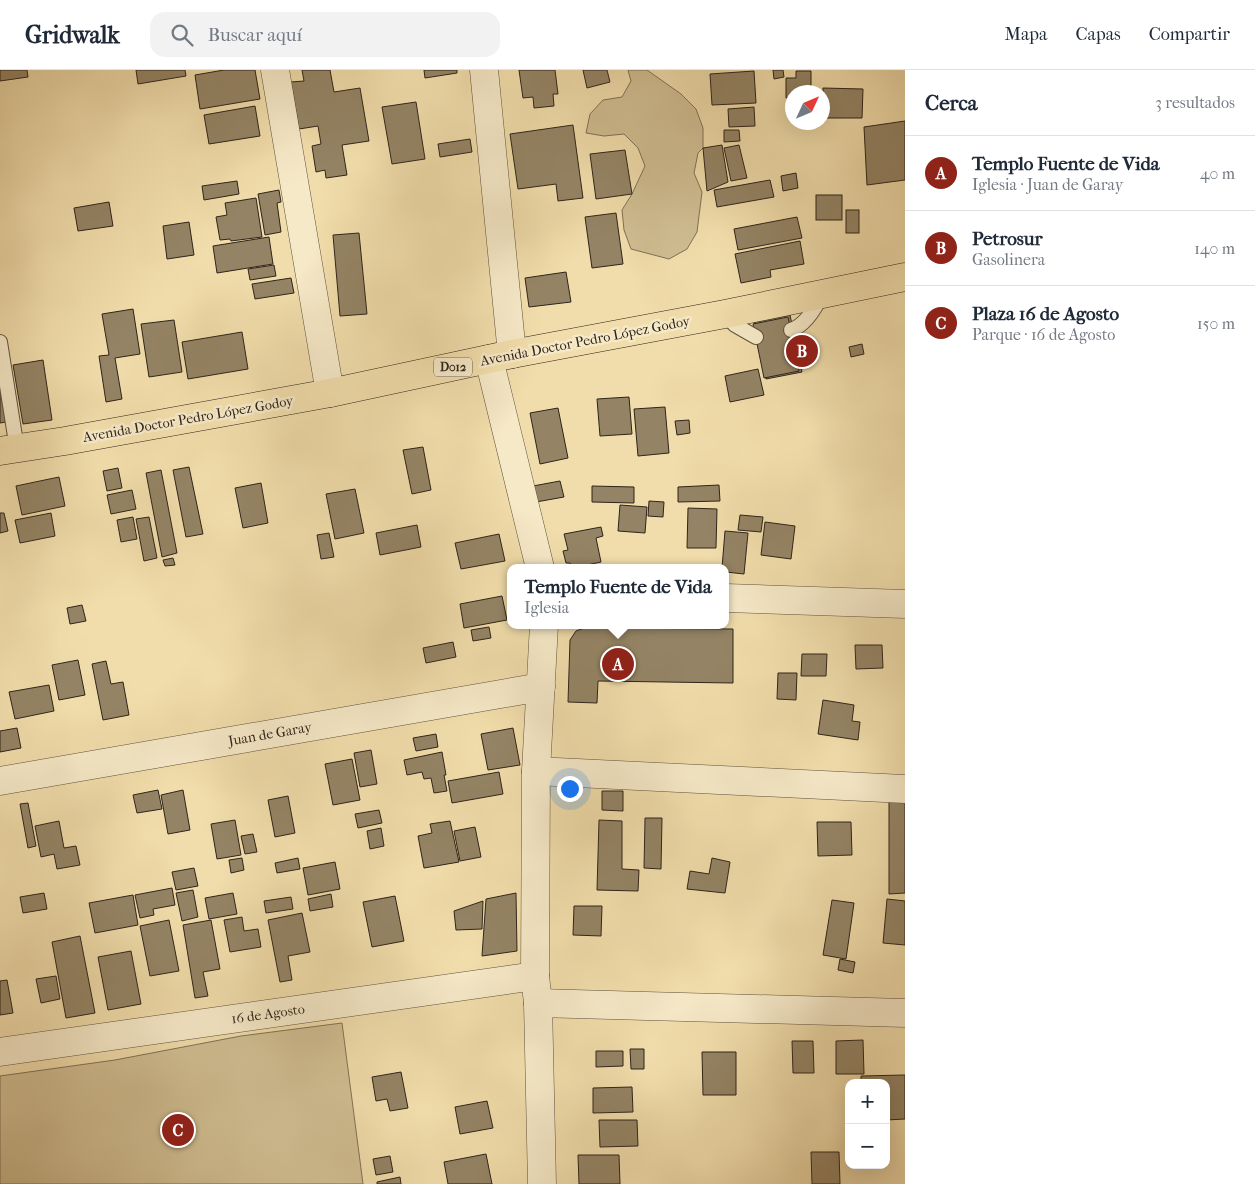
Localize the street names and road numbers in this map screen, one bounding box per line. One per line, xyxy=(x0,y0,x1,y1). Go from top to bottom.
street label: Avenida Doctor Pedro López Godoy xyxy=(478,312,692,370)
road number: D012 xyxy=(434,358,472,376)
street label: Avenida Doctor Pedro López Godoy xyxy=(80,392,295,446)
street label: Juan de Garay xyxy=(226,718,313,750)
street label: 16 de Agosto xyxy=(230,1000,306,1028)

